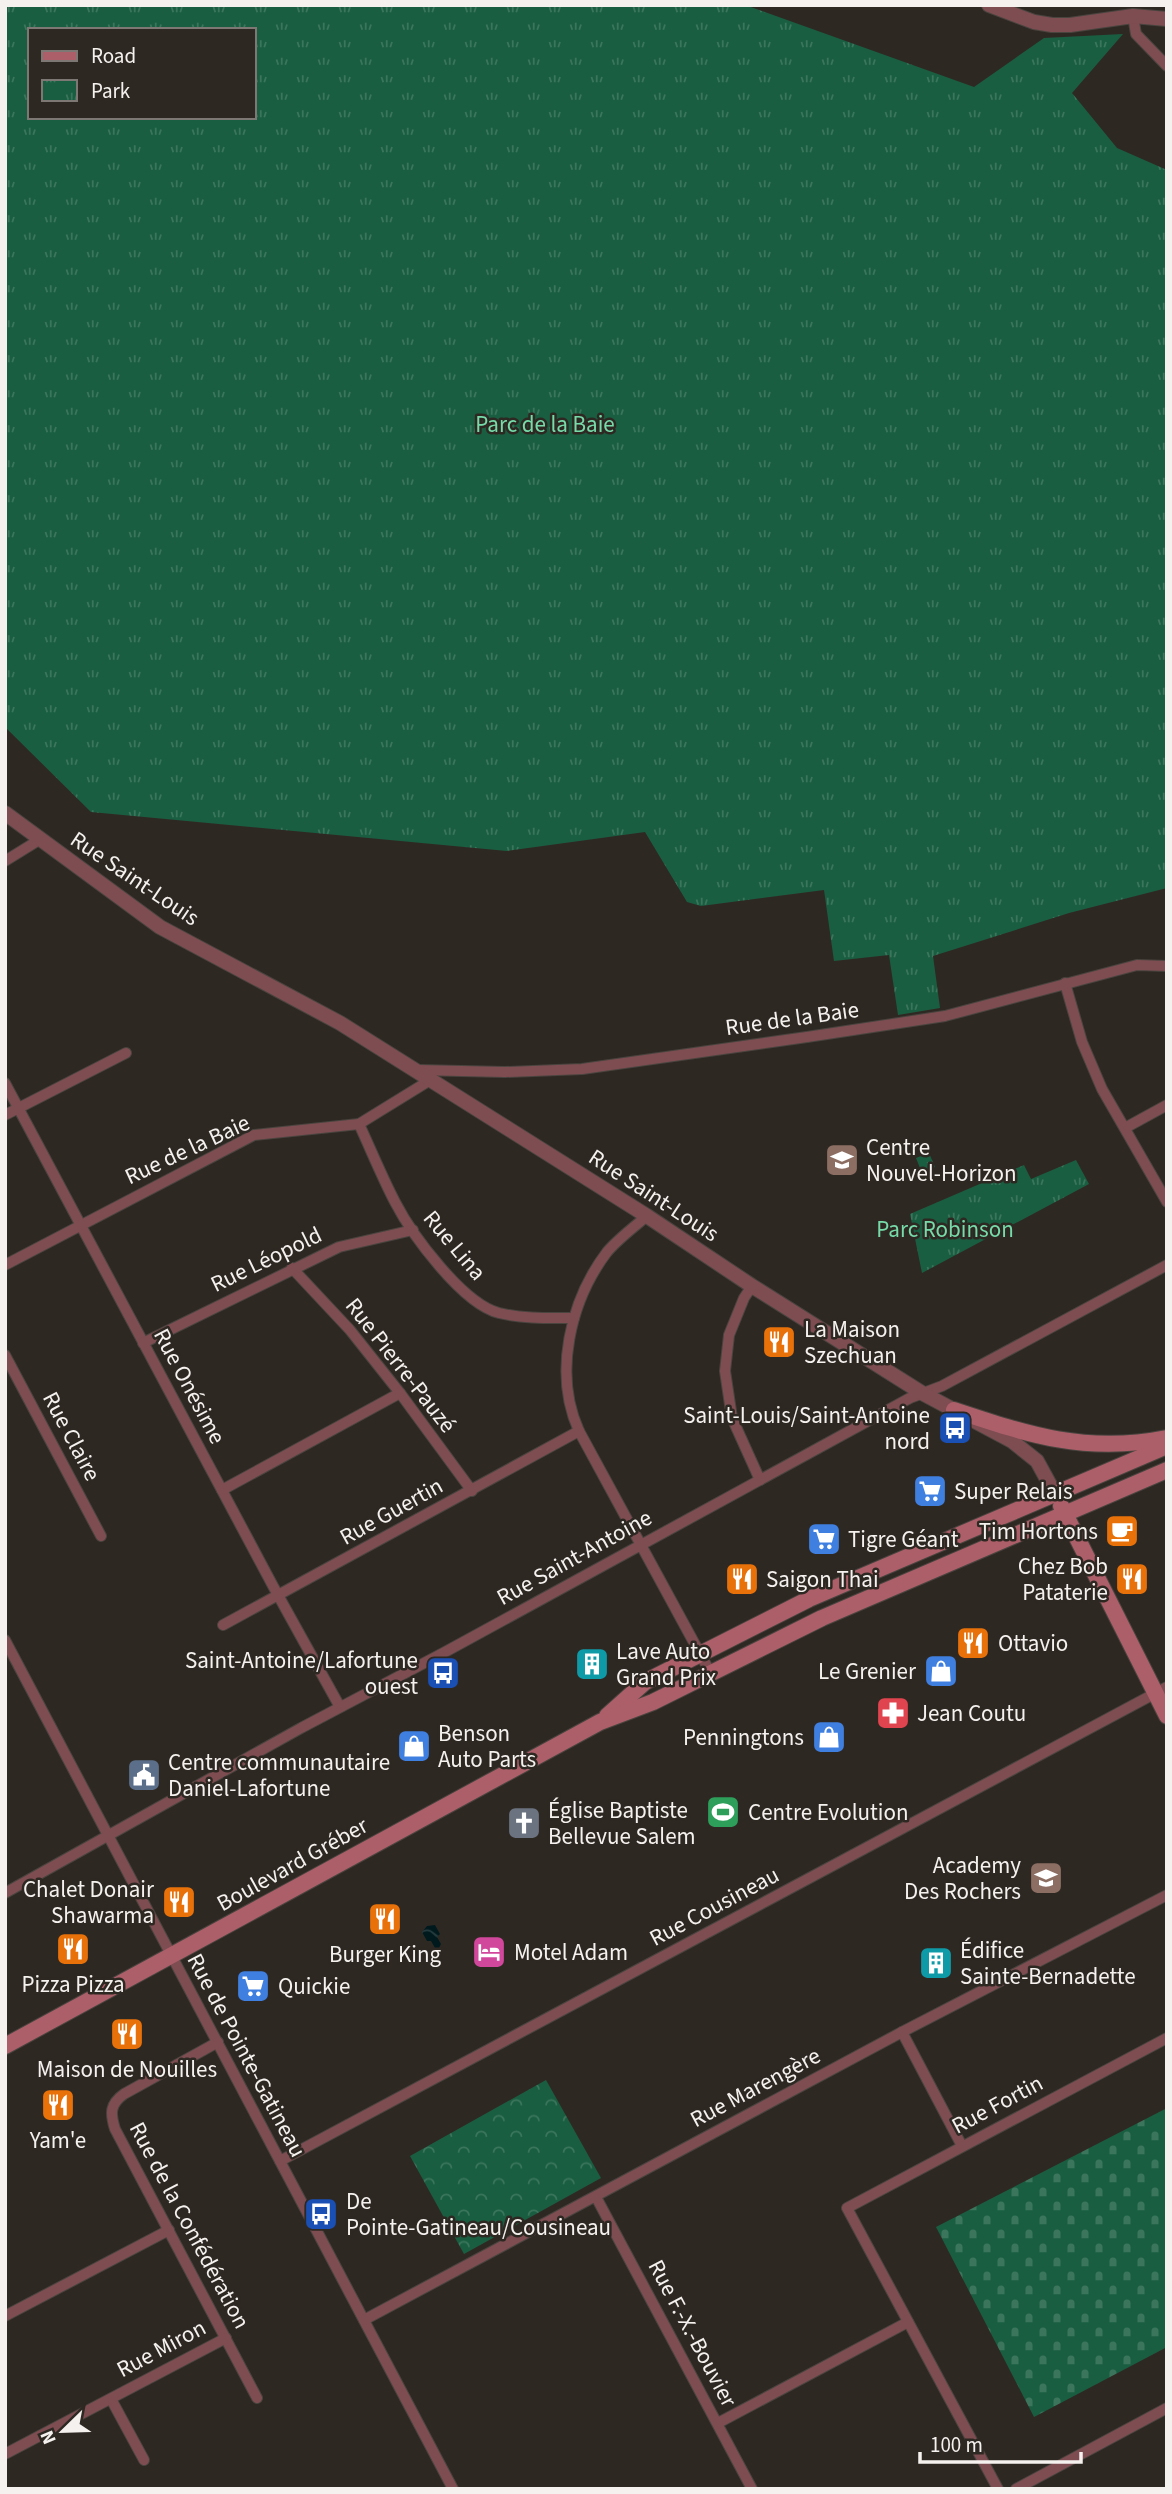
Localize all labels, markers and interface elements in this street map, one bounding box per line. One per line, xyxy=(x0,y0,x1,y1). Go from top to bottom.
legend xyxy=(28,28,256,119)
text: Road xyxy=(91,41,136,71)
text: Park xyxy=(91,76,131,106)
park label: Parc de la Baie xyxy=(475,408,615,441)
street label: Rue Saint-Louis xyxy=(64,823,206,934)
street label: Rue de la Baie xyxy=(723,993,861,1044)
street label: Rue de la Baie xyxy=(119,1106,255,1193)
place label: Centre Nouvel-Horizon xyxy=(866,1131,1017,1190)
street label: Rue Saint-Louis xyxy=(582,1141,725,1250)
school or university icon: Centre Nouvel-Horizon xyxy=(823,1141,861,1179)
street label: Rue Lina xyxy=(415,1203,494,1288)
park label: Parc Robinson xyxy=(876,1213,1014,1246)
street label: Rue Léopold xyxy=(205,1218,327,1301)
street label: Rue Pierre-Pauzé xyxy=(337,1291,464,1440)
place label: La Maison Szechuan xyxy=(804,1313,900,1372)
street label: Rue Onésime xyxy=(145,1323,234,1450)
restaurant icon: La Maison Szechuan xyxy=(760,1323,798,1361)
street label: Rue Claire xyxy=(34,1386,109,1487)
place label: Saint-Louis/Saint-Antoine nord xyxy=(683,1399,930,1458)
bus stop icon: Saint-Louis/Saint-Antoine nord xyxy=(936,1409,974,1447)
street label: Rue Guertin xyxy=(334,1469,449,1553)
supermarket icon: Super Relais xyxy=(911,1472,949,1510)
place label: Super Relais xyxy=(954,1475,1073,1508)
street label: Rue Saint-Antoine xyxy=(491,1501,658,1614)
cafe icon: Tim Hortons xyxy=(1103,1512,1141,1550)
place label: Tim Hortons xyxy=(979,1515,1098,1548)
supermarket icon: Tigre Géant xyxy=(805,1520,843,1558)
place label: Tigre Géant xyxy=(848,1523,959,1556)
place label: Chez Bob Pataterie xyxy=(1018,1550,1108,1609)
restaurant icon: Saigon Thai xyxy=(723,1560,761,1598)
restaurant icon: Chez Bob Pataterie xyxy=(1113,1560,1151,1598)
place label: Saigon Thai xyxy=(766,1563,879,1596)
restaurant icon: Ottavio xyxy=(954,1624,992,1662)
place label: Ottavio xyxy=(998,1627,1068,1660)
place label: Lave Auto Grand Prix xyxy=(616,1635,716,1694)
place label: Saint-Antoine/Lafortune ouest xyxy=(185,1644,418,1703)
building icon: Lave Auto Grand Prix xyxy=(573,1645,611,1683)
shop icon: Le Grenier xyxy=(922,1652,960,1690)
bus stop icon: Saint-Antoine/Lafortune ouest xyxy=(424,1654,462,1692)
place label: Le Grenier xyxy=(818,1655,917,1688)
pharmacy icon: Jean Coutu xyxy=(874,1694,912,1732)
place label: Jean Coutu xyxy=(917,1697,1026,1730)
place label: Benson Auto Parts xyxy=(438,1717,536,1776)
shop icon: Penningtons xyxy=(810,1718,848,1756)
place label: Penningtons xyxy=(683,1721,804,1754)
shop icon: Benson Auto Parts xyxy=(395,1727,433,1765)
place label: Centre communautaire Daniel-Lafortune xyxy=(168,1746,390,1805)
public building icon: Centre communautaire Daniel-Lafortune xyxy=(125,1756,163,1794)
sports icon: Centre Evolution xyxy=(704,1793,742,1831)
place label: Église Baptiste Bellevue Salem xyxy=(548,1794,696,1853)
place label: Centre Evolution xyxy=(748,1796,909,1829)
church icon: Église Baptiste Bellevue Salem xyxy=(505,1804,543,1842)
street label: Boulevard Gréber xyxy=(211,1809,375,1920)
place label: Academy Des Rochers xyxy=(904,1849,1021,1908)
street label: Rue Cousineau xyxy=(643,1858,785,1955)
school or university icon: Academy Des Rochers xyxy=(1027,1859,1065,1897)
place label: Chalet Donair Shawarma xyxy=(23,1873,155,1932)
restaurant icon: Chalet Donair Shawarma xyxy=(160,1883,198,1921)
restaurant icon: Burger King xyxy=(366,1900,404,1938)
restaurant icon: Pizza Pizza xyxy=(54,1930,92,1968)
hotel icon: Motel Adam xyxy=(470,1933,508,1971)
place label: Édifice Sainte-Bernadette xyxy=(960,1934,1136,1993)
place label: Motel Adam xyxy=(514,1936,628,1969)
place label: Burger King xyxy=(329,1938,442,1971)
building icon: Édifice Sainte-Bernadette xyxy=(917,1944,955,1982)
street label: Rue de Pointe-Gatineau xyxy=(179,1948,314,2163)
supermarket icon: Quickie xyxy=(234,1967,272,2005)
place label: Pizza Pizza xyxy=(21,1968,125,2001)
place label: Quickie xyxy=(278,1970,350,2003)
restaurant icon: Maison de Nouilles xyxy=(108,2015,146,2053)
street label: Rue Marengère xyxy=(684,2039,826,2136)
place label: Maison de Nouilles xyxy=(37,2053,217,2086)
street label: Rue Fortin xyxy=(946,2067,1049,2142)
restaurant icon: Yam'e xyxy=(39,2086,77,2124)
street label: Rue de la Confédération xyxy=(121,2116,258,2334)
place label: Yam'e xyxy=(29,2124,86,2157)
place label: De Pointe-Gatineau/Cousineau xyxy=(346,2185,611,2244)
bus stop icon: De Pointe-Gatineau/Cousineau xyxy=(302,2195,340,2233)
street label: Rue F.-X.-Bouvier xyxy=(640,2254,746,2414)
street label: Rue Miron xyxy=(111,2311,212,2386)
north arrow xyxy=(28,2396,98,2466)
scale bar xyxy=(920,2420,1081,2464)
text: N xyxy=(34,2426,64,2448)
text: 100 m xyxy=(930,2430,983,2460)

